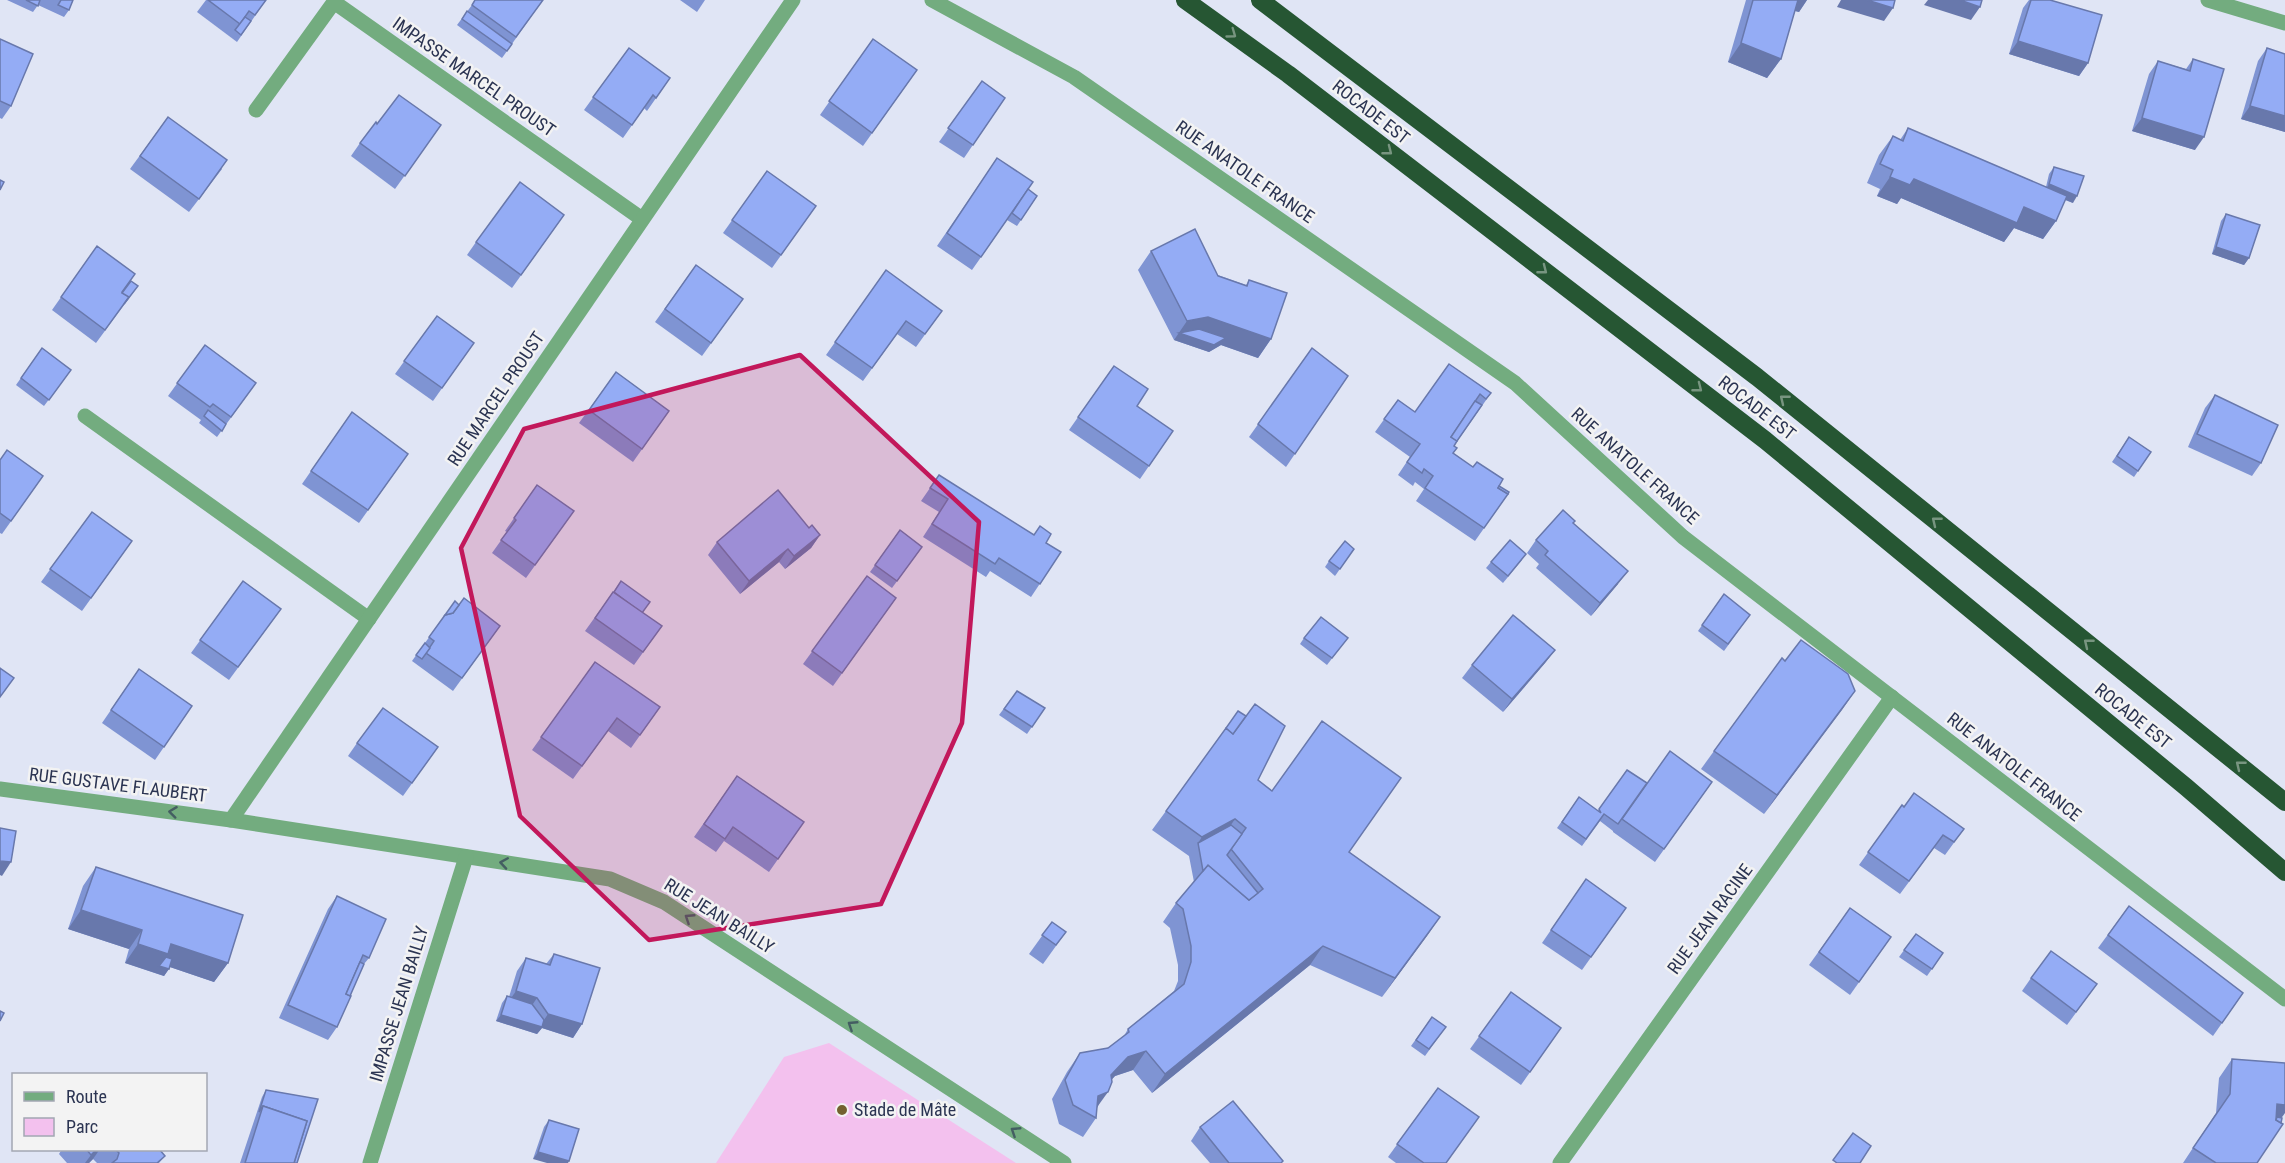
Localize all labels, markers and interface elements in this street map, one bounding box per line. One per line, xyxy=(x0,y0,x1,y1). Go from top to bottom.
street label: IMPASSE MARCEL PROUST xyxy=(389,12,560,141)
one-way arrow xyxy=(1226,27,1237,38)
street label: ROCADE EST xyxy=(1329,75,1414,148)
street label: RUE ANATOLE FRANCE xyxy=(1172,116,1319,227)
one-way arrow xyxy=(1382,144,1393,155)
one-way arrow xyxy=(1536,262,1547,273)
street label: RUE MARCEL PROUST xyxy=(443,328,548,470)
street label: ROCADE EST xyxy=(1715,371,1800,444)
one-way arrow xyxy=(1691,381,1702,392)
one-way arrow xyxy=(1780,395,1791,406)
street label: RUE ANATOLE FRANCE xyxy=(1567,403,1703,528)
one-way arrow xyxy=(1932,517,1943,528)
one-way arrow xyxy=(2084,639,2095,650)
street label: ROCADE EST xyxy=(2091,679,2176,753)
street label: RUE ANATOLE FRANCE xyxy=(1943,708,2085,825)
one-way arrow xyxy=(2236,761,2247,772)
street label: RUE GUSTAVE FLAUBERT xyxy=(28,763,208,806)
one-way arrow xyxy=(169,806,178,819)
one-way arrow xyxy=(500,858,509,870)
street label: RUE JEAN RACINE xyxy=(1663,860,1757,978)
street label: RUE JEAN BAILLY xyxy=(661,873,778,958)
one-way arrow xyxy=(684,914,695,925)
street label: IMPASSE JEAN BAILLY xyxy=(365,923,432,1084)
one-way arrow xyxy=(848,1020,858,1032)
legend xyxy=(12,1073,207,1151)
text: Route xyxy=(66,1086,107,1107)
place label: Stade de Mâte xyxy=(854,1099,956,1120)
marker: Stade de Mâte xyxy=(835,1103,849,1117)
text: Parc xyxy=(66,1116,98,1137)
one-way arrow xyxy=(1011,1127,1022,1138)

